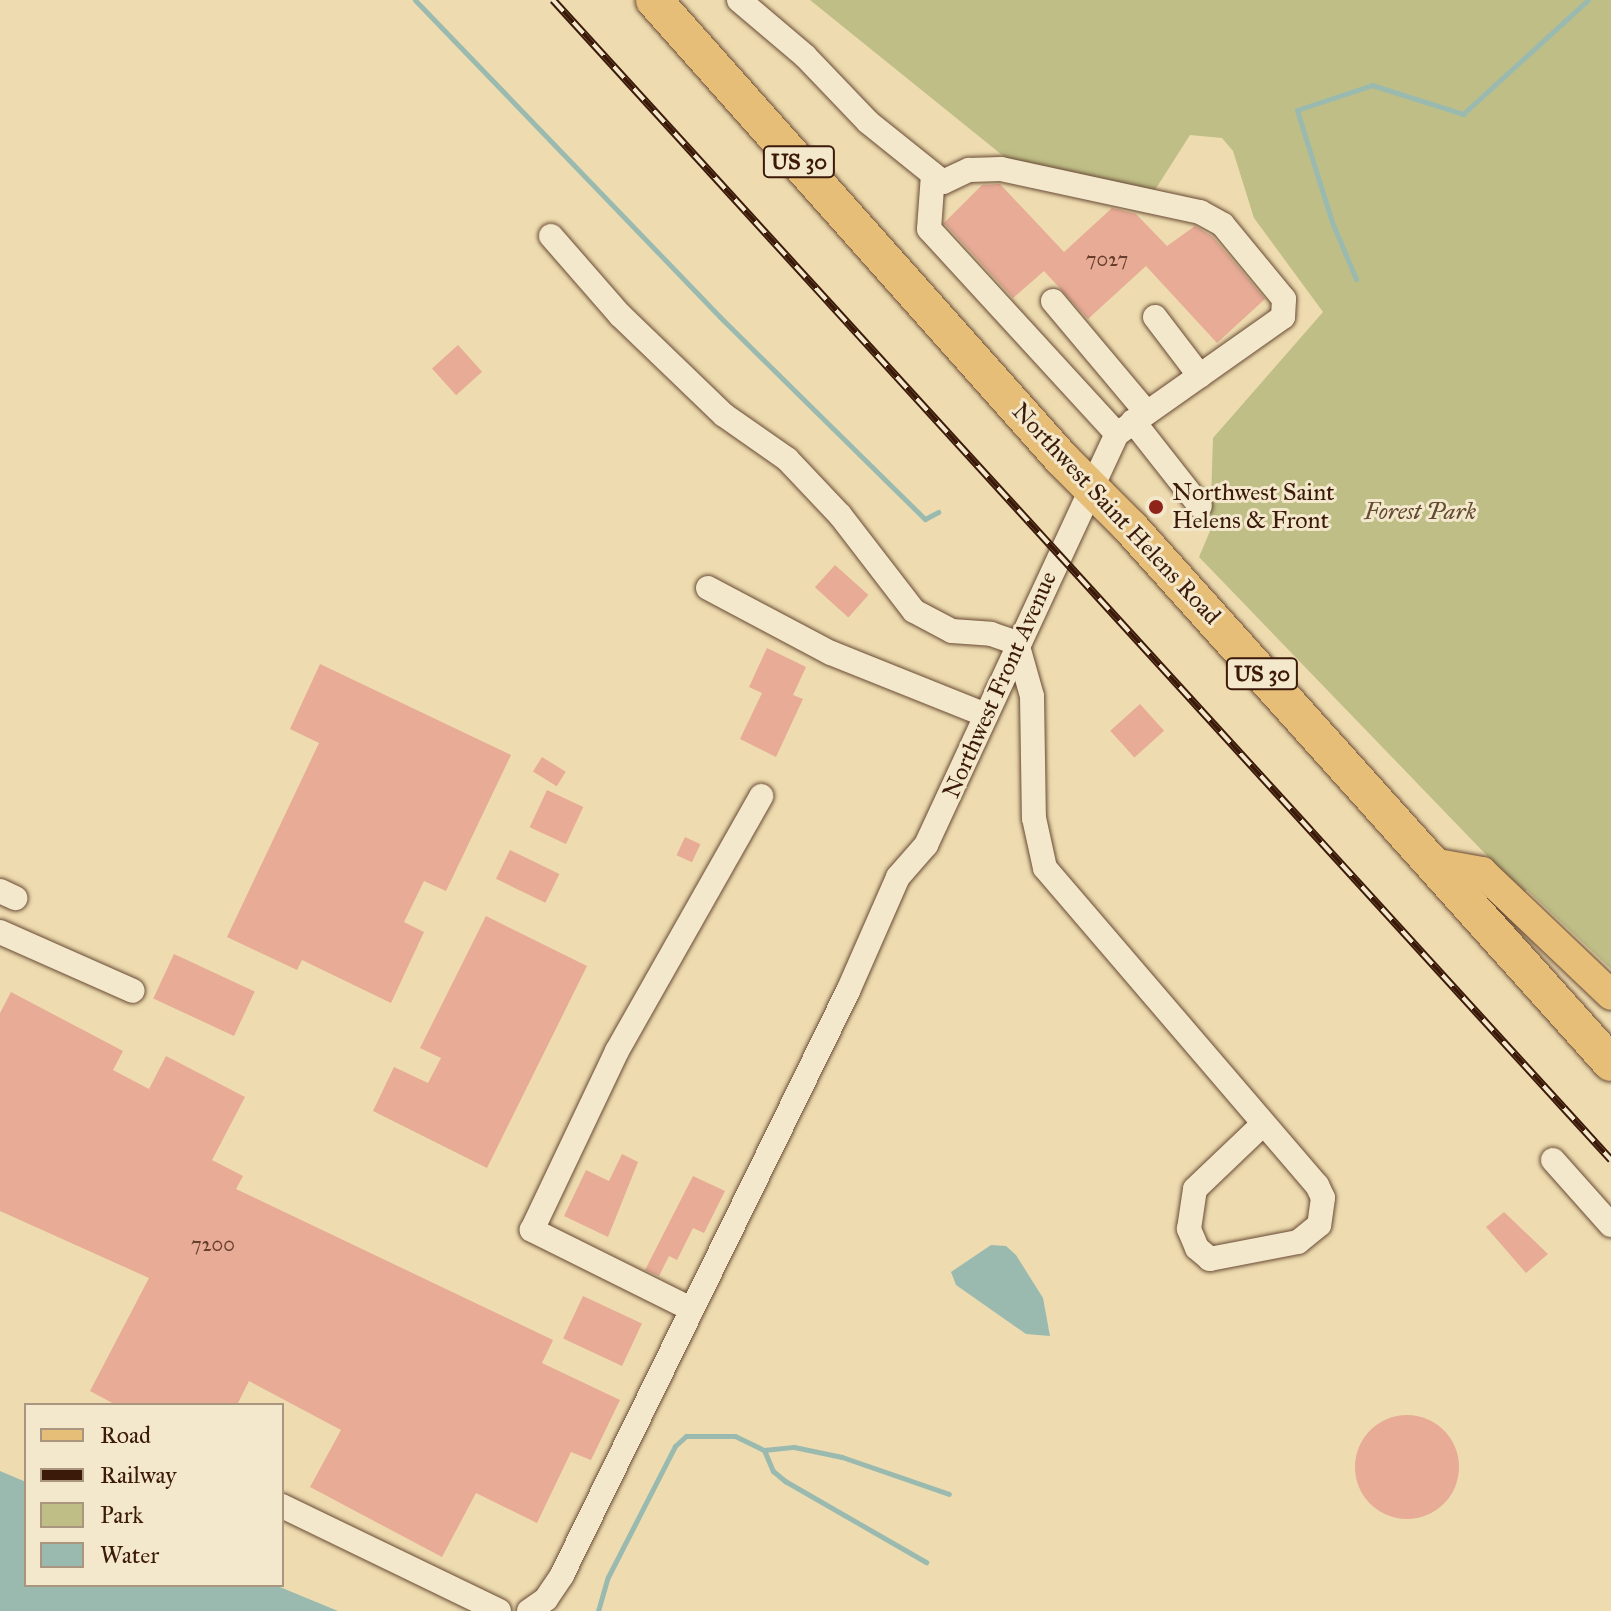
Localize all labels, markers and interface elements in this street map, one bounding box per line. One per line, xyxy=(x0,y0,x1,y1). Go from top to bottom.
road number: US 30 xyxy=(761,144,837,180)
house number: 7027 xyxy=(1086,247,1128,271)
street label: Northwest Saint Helens Road xyxy=(1006,397,1226,631)
place label: Northwest Saint Helens & Front xyxy=(1172,479,1335,535)
marker: Northwest Saint Helens & Front xyxy=(1147,498,1165,516)
park label: Forest Park xyxy=(1364,498,1476,526)
street label: Northwest Front Avenue xyxy=(937,567,1063,803)
road number: US 30 xyxy=(1224,656,1300,692)
house number: 7200 xyxy=(191,1232,235,1256)
legend xyxy=(24,1403,284,1587)
text: Road xyxy=(100,1420,151,1450)
text: Railway xyxy=(100,1460,177,1490)
text: Park xyxy=(100,1500,143,1530)
text: Water xyxy=(100,1540,159,1570)

